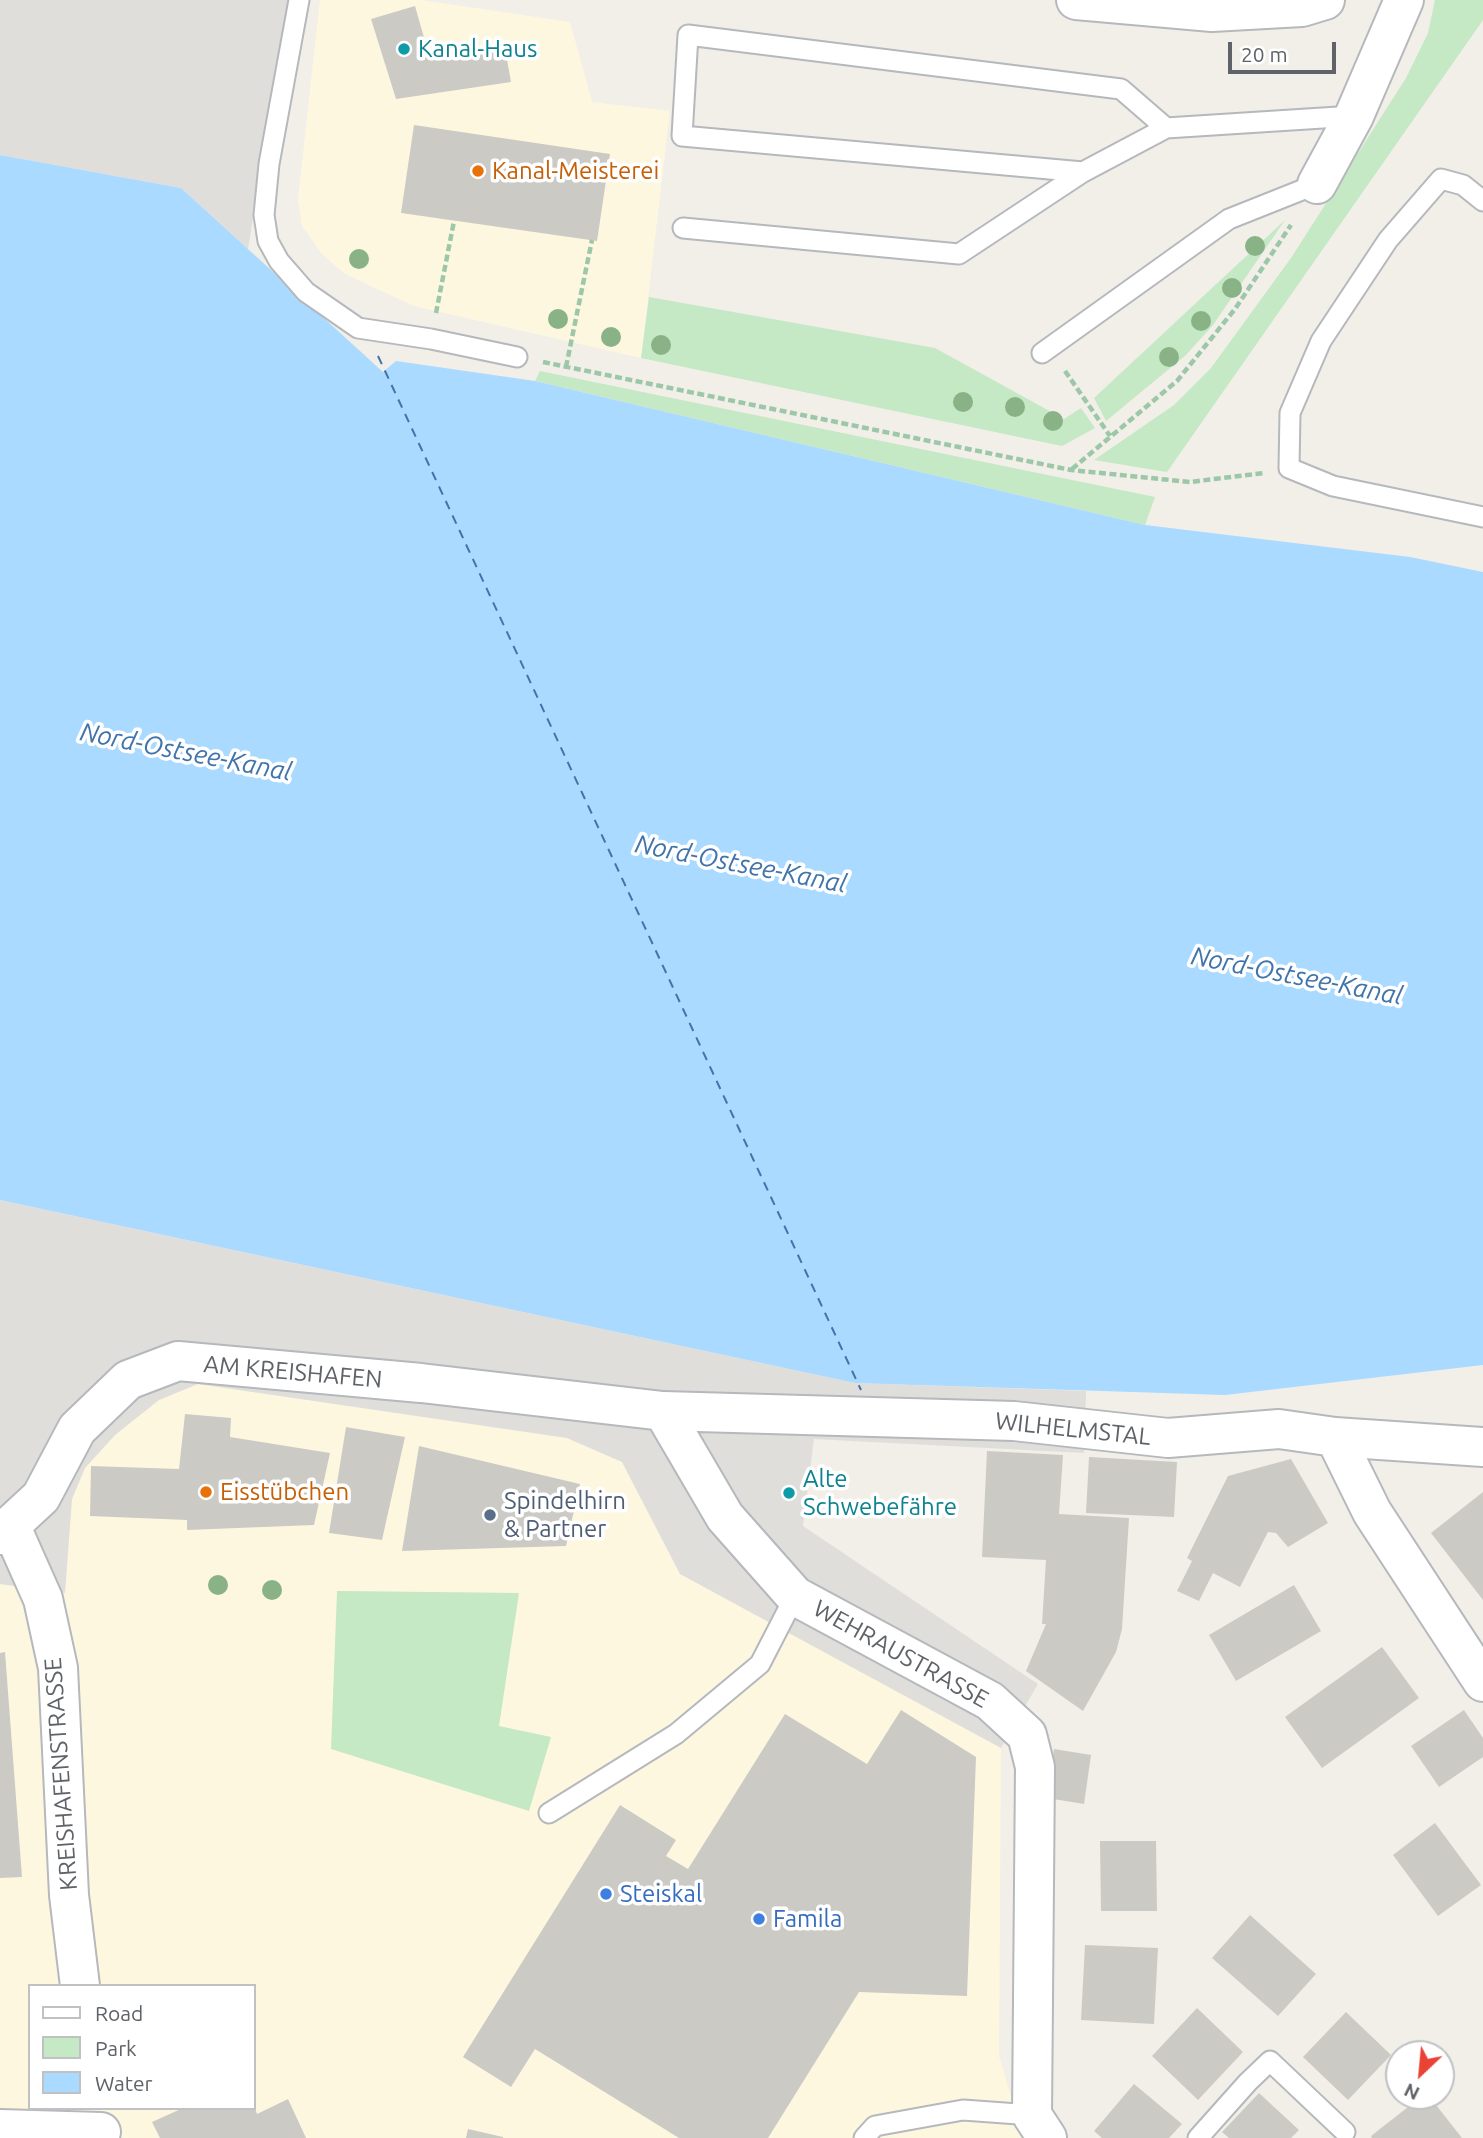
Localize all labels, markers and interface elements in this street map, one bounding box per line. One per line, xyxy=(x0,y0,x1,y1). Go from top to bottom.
scale bar xyxy=(1231,28,1340,72)
place label: Kanal-Haus xyxy=(418,35,537,63)
marker: Kanal-Haus xyxy=(396,41,412,57)
text: 20 m xyxy=(1241,42,1288,66)
place label: Kanal-Meisterei xyxy=(492,157,659,185)
marker: Kanal-Meisterei xyxy=(470,163,486,179)
water label: Nord-Ostsee-Kanal xyxy=(77,716,295,788)
water label: Nord-Ostsee-Kanal xyxy=(632,828,850,900)
water label: Nord-Ostsee-Kanal xyxy=(1188,940,1406,1012)
street label: AM KREISHAFEN xyxy=(202,1350,384,1394)
street label: WILHELMSTAL xyxy=(994,1407,1152,1451)
place label: Alte Schwebefähre xyxy=(803,1465,957,1521)
place label: Eisstübchen xyxy=(220,1478,349,1506)
marker: Eisstübchen xyxy=(198,1484,214,1500)
marker: Alte Schwebefähre xyxy=(781,1485,797,1501)
place label: Spindelhirn & Partner xyxy=(504,1487,626,1543)
marker: Spindelhirn & Partner xyxy=(482,1507,498,1523)
street label: WEHRAUSTRASSE xyxy=(808,1594,994,1714)
street label: KREISHAFENSTRASSE xyxy=(38,1657,84,1891)
place label: Steiskal xyxy=(620,1880,702,1908)
marker: Steiskal xyxy=(598,1886,614,1902)
place label: Famila xyxy=(773,1905,842,1933)
marker: Famila xyxy=(751,1911,767,1927)
legend xyxy=(28,1984,256,2110)
text: Road xyxy=(95,2001,143,2025)
text: Park xyxy=(95,2036,137,2060)
north arrow xyxy=(1385,2040,1455,2110)
text: Water xyxy=(95,2071,153,2095)
text: N xyxy=(1400,2079,1423,2105)

